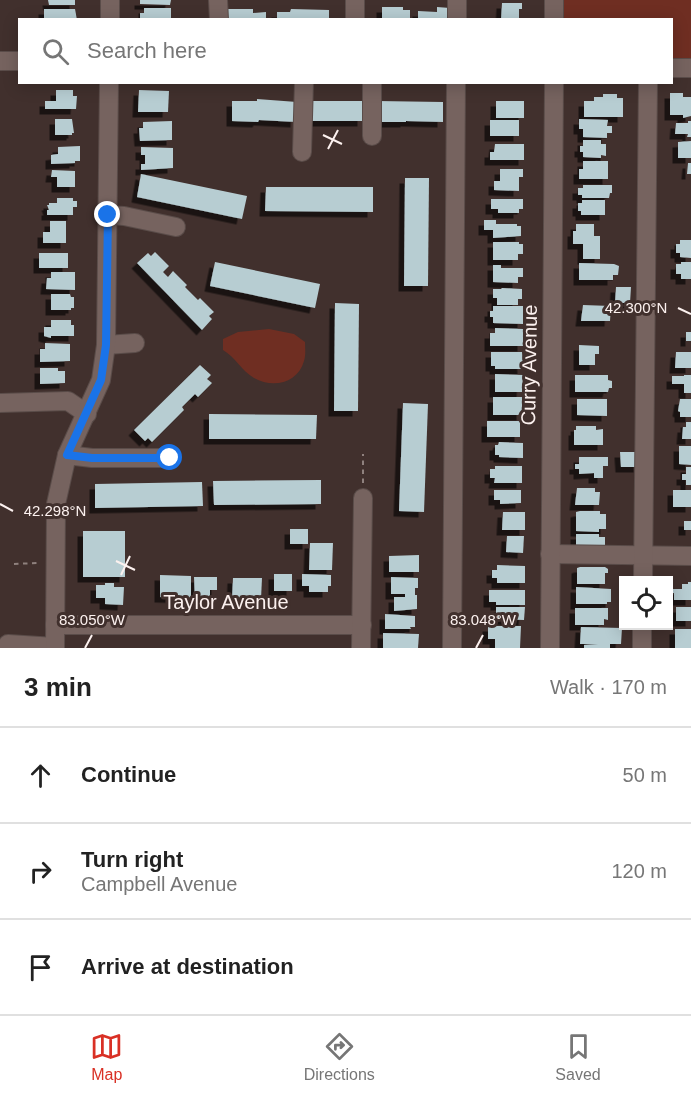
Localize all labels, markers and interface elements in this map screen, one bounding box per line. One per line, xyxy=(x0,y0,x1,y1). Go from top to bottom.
search box xyxy=(18,18,673,84)
icon: search xyxy=(39,35,72,68)
text: Search here xyxy=(87,38,207,63)
route end xyxy=(94,201,120,227)
text: 42.300°N xyxy=(605,299,667,316)
street label: Curry Avenue xyxy=(517,304,541,426)
route start xyxy=(156,444,182,470)
text: 42.298°N xyxy=(24,502,86,519)
map controls xyxy=(619,576,673,630)
button: locate xyxy=(619,576,673,630)
street label: Taylor Avenue xyxy=(163,591,289,613)
text: 83.050°W xyxy=(59,611,126,628)
text: 83.048°W xyxy=(450,611,517,628)
text: 3 min xyxy=(24,672,92,702)
text: Walk · 170 m xyxy=(550,676,667,698)
icon: ahead xyxy=(24,759,57,792)
text: Continue xyxy=(81,762,176,787)
text: 50 m xyxy=(623,764,667,786)
text: Turn right xyxy=(81,847,183,872)
icon: right xyxy=(24,855,57,888)
text: 120 m xyxy=(611,860,667,882)
text: Campbell Avenue xyxy=(81,873,237,895)
icon: arrive xyxy=(24,951,57,984)
text: Arrive at destination xyxy=(81,954,294,979)
tab: Map xyxy=(90,1030,123,1084)
tab: Directions xyxy=(304,1030,375,1084)
tab: Saved xyxy=(555,1030,601,1084)

